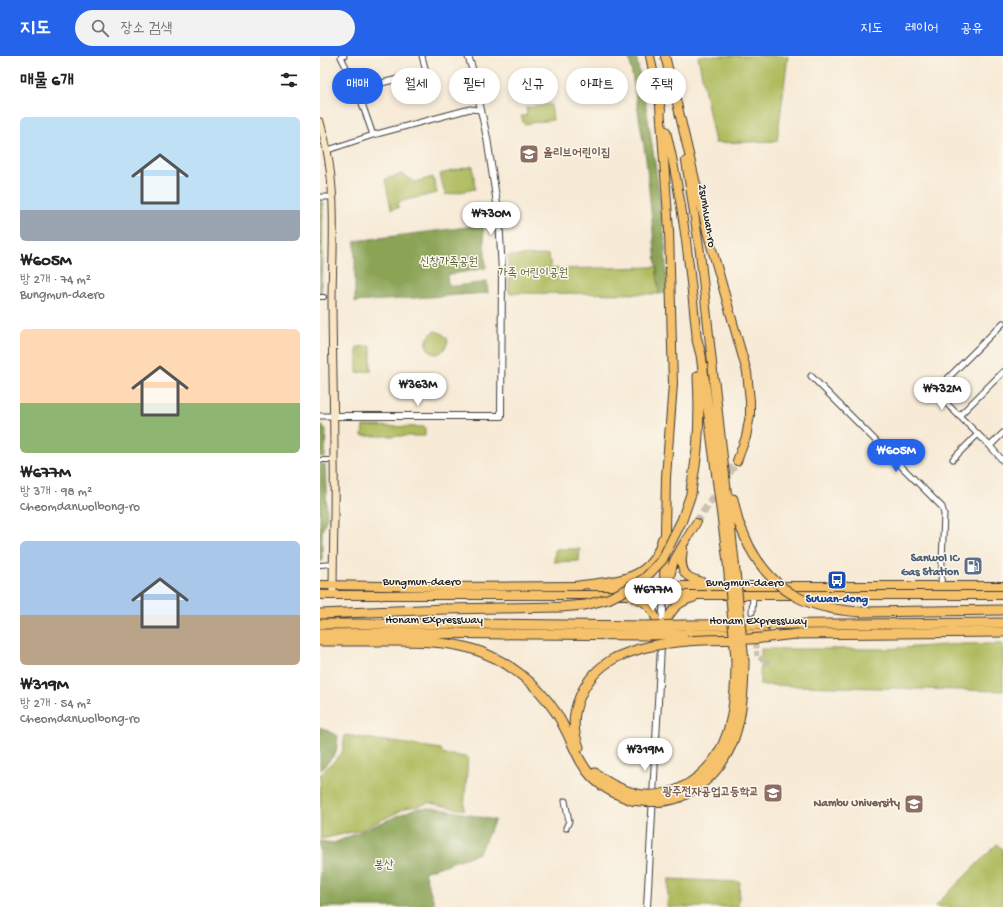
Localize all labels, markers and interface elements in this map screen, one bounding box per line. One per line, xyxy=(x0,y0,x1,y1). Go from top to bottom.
search box xyxy=(75,10,355,46)
icon: search xyxy=(89,17,111,39)
text: 지도 xyxy=(20,18,51,41)
text: 장소 검색 xyxy=(121,20,172,38)
text: 지도 xyxy=(860,21,883,38)
text: 레이어 xyxy=(905,21,938,38)
text: 공유 xyxy=(960,21,983,38)
chip: 매매 xyxy=(332,68,383,104)
chip: 월세 xyxy=(391,68,441,104)
chip: 필터 xyxy=(449,68,500,104)
chip: 신규 xyxy=(508,68,558,104)
chip: 아파트 xyxy=(566,68,628,104)
chip: 주택 xyxy=(636,68,686,104)
icon: filters xyxy=(278,69,300,91)
text: 매물 6개 xyxy=(20,72,74,92)
icon: home xyxy=(124,143,196,215)
school or university icon: 올리브어린이집 xyxy=(518,143,540,165)
place label: 올리브어린이집 xyxy=(543,146,611,161)
street label: 2sunhwan-ro xyxy=(694,183,718,249)
pin: ₩730M xyxy=(463,202,519,236)
text: ₩730M xyxy=(471,207,511,222)
text: ₩605M xyxy=(20,252,72,272)
park label: 신창가족공원 xyxy=(420,256,478,270)
park label: 가족 어린이공원 xyxy=(498,267,568,281)
text: 방 2개 · 74 m² xyxy=(20,273,91,288)
text: Bungmun-daero xyxy=(20,288,105,303)
icon: home xyxy=(124,355,196,427)
pin: ₩363M xyxy=(390,373,446,407)
pin: ₩732M xyxy=(914,377,970,411)
text: ₩363M xyxy=(399,378,437,393)
text: ₩732M xyxy=(923,382,961,397)
pin: ₩605M xyxy=(868,439,924,473)
text: ₩605M xyxy=(876,444,916,459)
text: ₩677M xyxy=(20,464,71,484)
text: 방 3개 · 98 m² xyxy=(20,485,92,500)
text: Cheomdanwolbong-ro xyxy=(20,500,140,515)
place label: Sanwol IC Gas Station xyxy=(901,552,960,580)
fuel station icon: Sanwol IC Gas Station xyxy=(962,555,984,577)
icon: home xyxy=(124,567,196,639)
bus stop icon: Suwan-dong xyxy=(826,569,848,591)
street label: Bungmun-daero xyxy=(382,576,461,590)
street label: Bungmun-daero xyxy=(705,577,784,591)
pin: ₩677M xyxy=(625,578,681,612)
text: ₩677M xyxy=(634,583,672,598)
place label: Suwan-dong xyxy=(806,593,868,607)
street label: Honam Expressway xyxy=(385,614,483,628)
street label: Honam Expressway xyxy=(709,615,807,629)
text: ₩319M xyxy=(20,676,69,696)
text: 방 2개 · 54 m² xyxy=(20,697,91,712)
text: Cheomdanwolbong-ro xyxy=(20,712,140,727)
pin: ₩319M xyxy=(617,738,673,772)
text: ₩319M xyxy=(626,743,664,758)
school or university icon: 광주전자공업고등학교 xyxy=(762,782,784,804)
place label: 광주전자공업고등학교 xyxy=(662,786,759,800)
school or university icon: Nambu University xyxy=(903,793,925,815)
place label: Nambu University xyxy=(813,797,900,811)
park label: 봉산 xyxy=(374,859,394,873)

